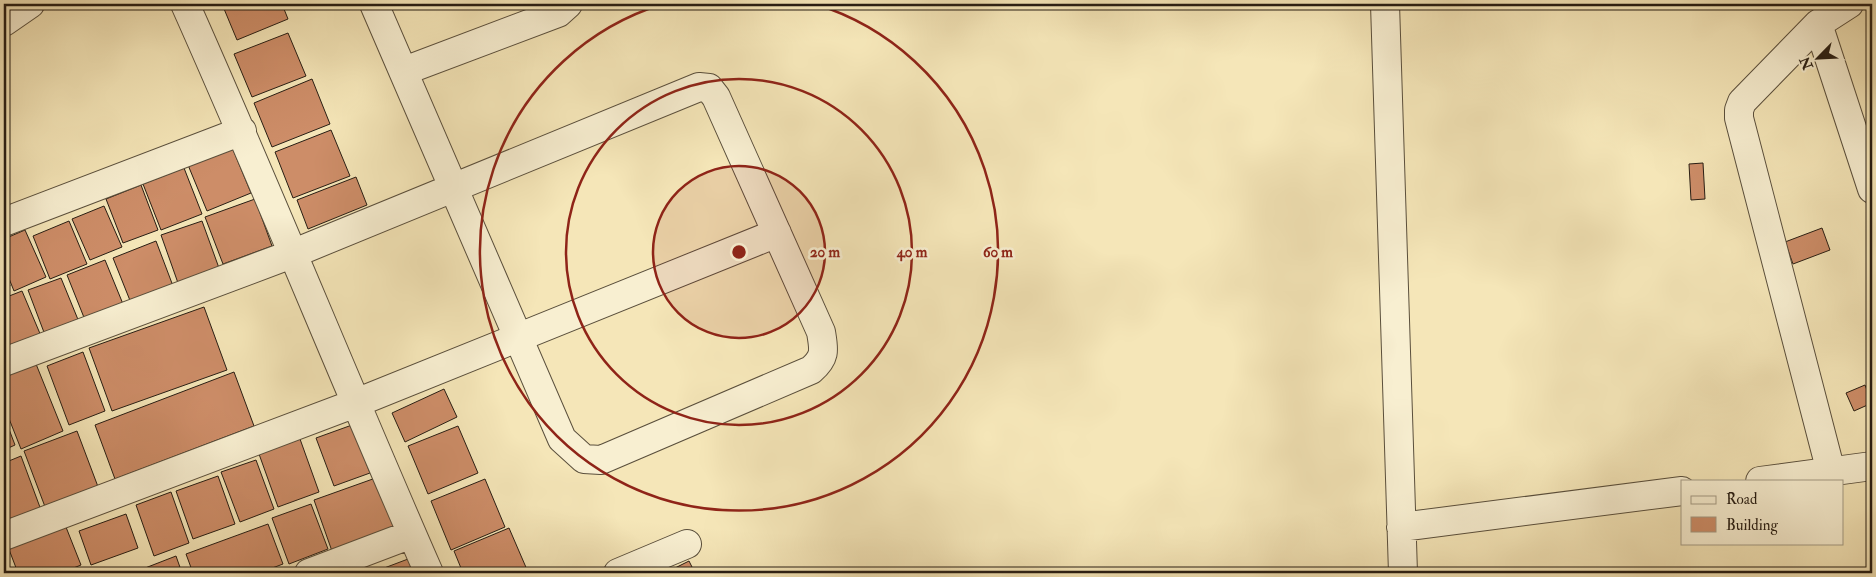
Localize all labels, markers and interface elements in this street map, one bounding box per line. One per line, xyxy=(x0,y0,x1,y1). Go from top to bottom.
north arrow xyxy=(1794,32,1844,82)
text: N xyxy=(1796,53,1817,73)
centre of rings xyxy=(730,243,748,261)
text: 20 m xyxy=(810,243,840,262)
text: 40 m xyxy=(896,243,928,262)
text: 60 m xyxy=(983,243,1013,262)
legend xyxy=(1681,480,1844,544)
text: Road xyxy=(1726,490,1758,509)
text: Building xyxy=(1726,516,1778,535)

